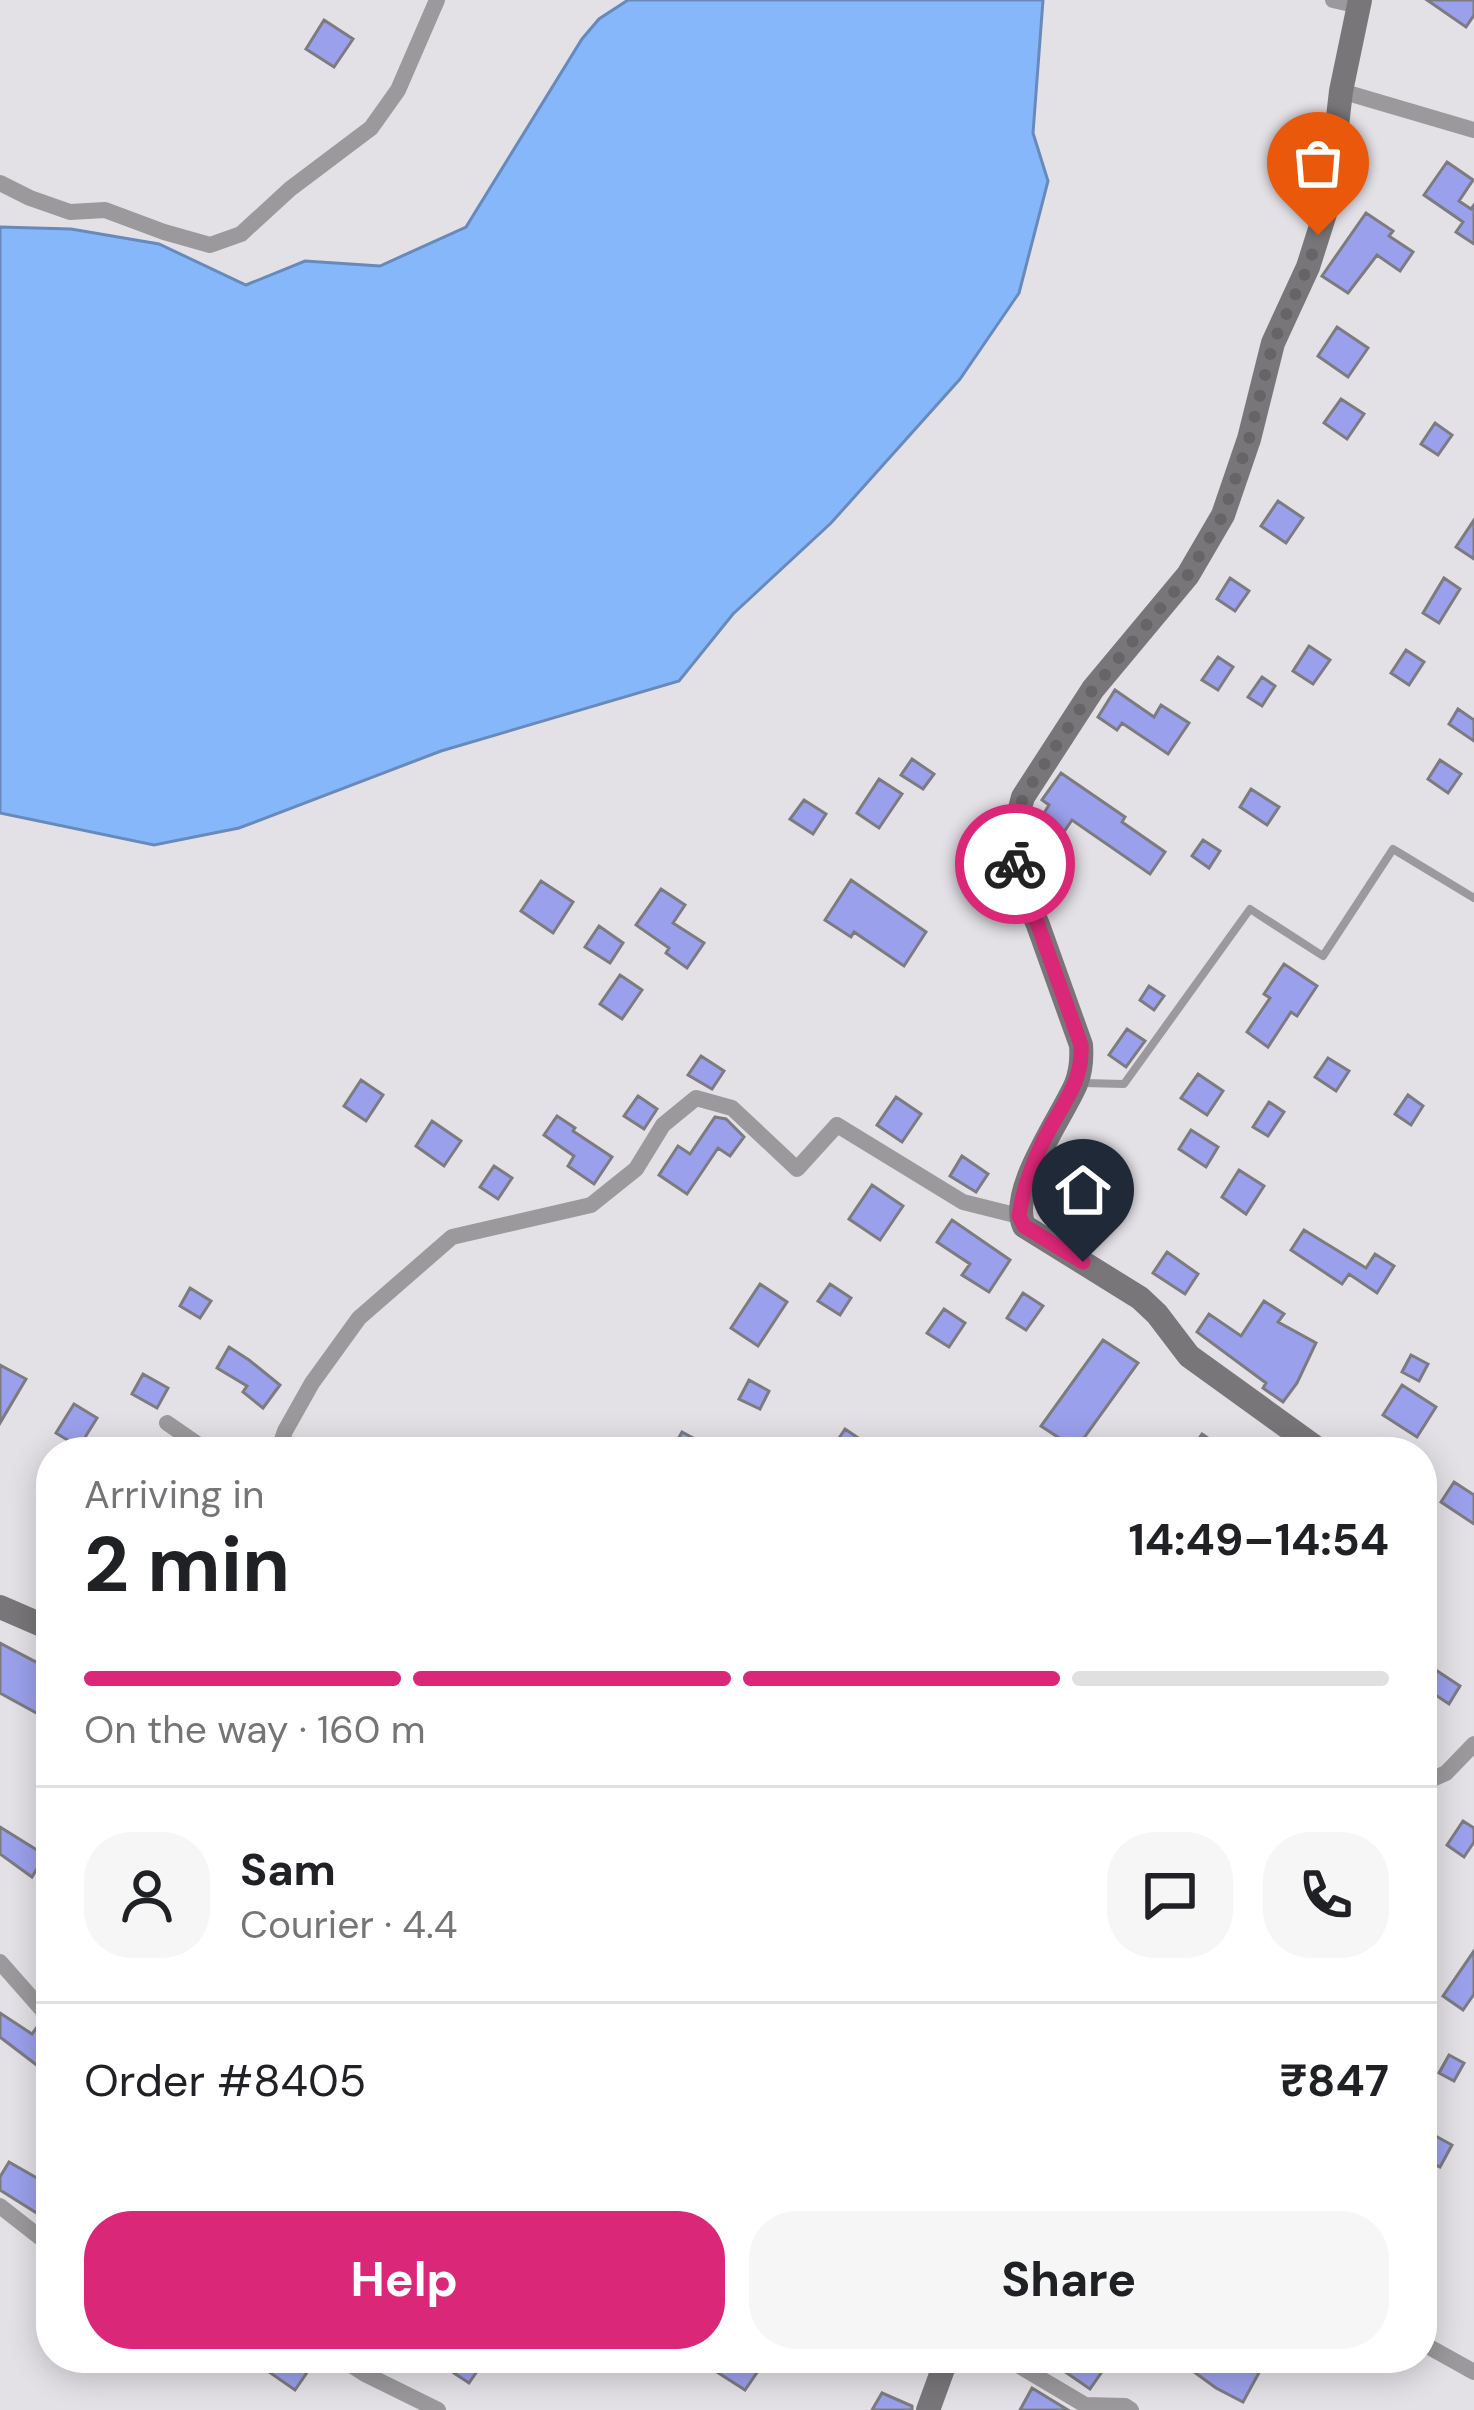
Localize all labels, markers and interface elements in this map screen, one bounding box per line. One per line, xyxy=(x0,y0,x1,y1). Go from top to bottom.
pin xyxy=(1267,112,1369,235)
icon: bag xyxy=(1285,130,1351,196)
courier xyxy=(955,804,1075,924)
icon: bike xyxy=(982,831,1048,897)
pin xyxy=(1032,1139,1134,1262)
icon: home xyxy=(1050,1157,1116,1223)
text: Arriving in xyxy=(84,1469,264,1520)
text: 14:49–14:54 xyxy=(1128,1510,1389,1569)
text: 2 min xyxy=(84,1514,290,1615)
text: On the way · 160 m xyxy=(84,1704,425,1755)
button: person xyxy=(84,1832,210,1958)
button: chat xyxy=(1107,1832,1233,1958)
button: phone xyxy=(1263,1832,1389,1958)
text: Sam xyxy=(240,1840,336,1899)
text: Courier · 4.4 xyxy=(240,1899,457,1950)
text: Order #8405 xyxy=(84,2051,366,2110)
text: ₹847 xyxy=(1279,2051,1389,2110)
button: Help xyxy=(84,2211,725,2349)
button: Share xyxy=(749,2211,1389,2349)

